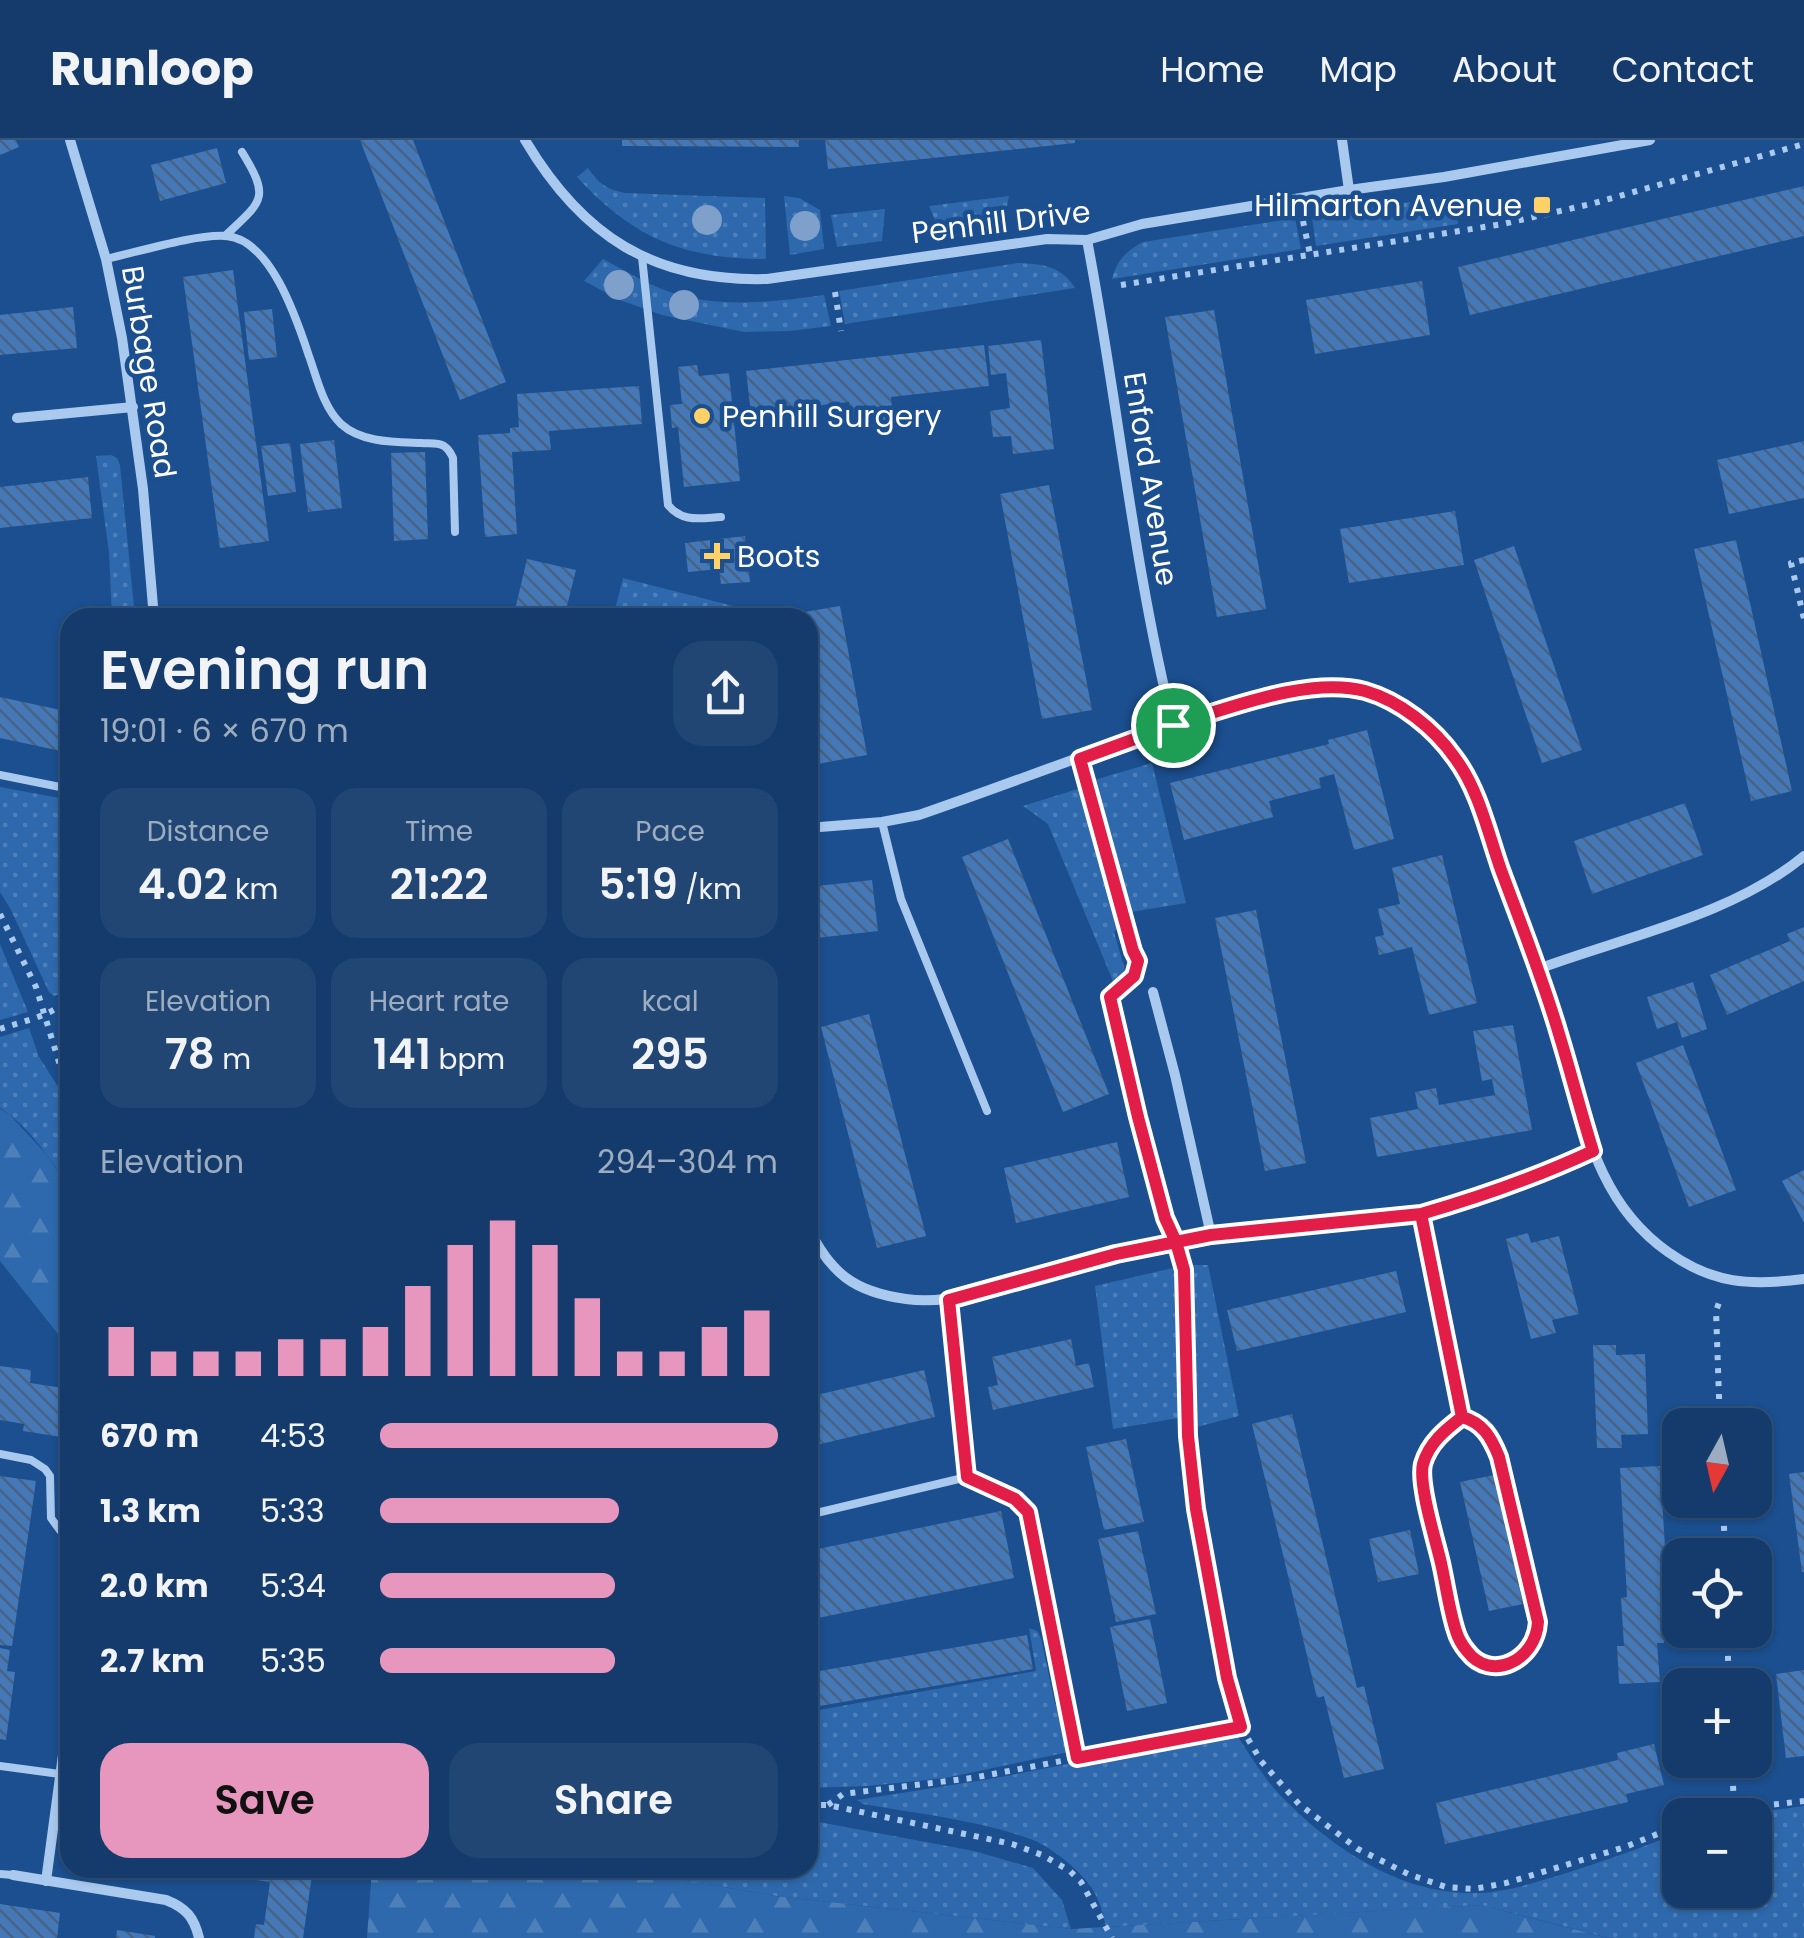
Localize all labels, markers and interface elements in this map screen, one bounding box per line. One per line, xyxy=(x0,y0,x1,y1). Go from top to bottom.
text: Runloop xyxy=(50,35,254,102)
text: Home xyxy=(1160,45,1265,94)
text: Map xyxy=(1320,45,1397,94)
text: About xyxy=(1452,45,1557,94)
text: Contact xyxy=(1612,45,1754,94)
place label: Hilmarton Avenue xyxy=(1254,184,1522,227)
street label: Penhill Drive xyxy=(909,190,1093,254)
marker: Hilmarton Avenue xyxy=(1531,194,1553,216)
street label: Burbage Road xyxy=(111,263,187,481)
street label: Enford Avenue xyxy=(1113,369,1189,589)
place label: Penhill Surgery xyxy=(722,395,942,438)
marker: Penhill Surgery xyxy=(691,405,713,427)
place label: Boots xyxy=(737,535,820,578)
marker: Boots xyxy=(706,545,728,567)
text: Evening run xyxy=(100,631,429,708)
button: share xyxy=(673,641,778,746)
pin xyxy=(1131,683,1216,768)
icon: arrive xyxy=(1146,698,1201,753)
text: 19:01 · 6 × 670 m xyxy=(100,708,349,753)
text: Distance xyxy=(147,812,269,851)
text: Time xyxy=(405,812,473,851)
text: Pace xyxy=(635,812,705,851)
text: 4.02 xyxy=(138,855,228,914)
text: 21:22 xyxy=(390,855,488,914)
text: 5:19 xyxy=(598,855,678,914)
text: km xyxy=(228,870,278,909)
text: /km xyxy=(678,870,742,909)
text: Elevation xyxy=(145,982,271,1021)
text: Heart rate xyxy=(369,982,509,1021)
text: kcal xyxy=(641,982,699,1021)
text: 78 xyxy=(165,1025,215,1084)
text: 141 xyxy=(373,1025,431,1084)
text: 295 xyxy=(631,1025,709,1084)
text: m xyxy=(215,1040,251,1079)
text: bpm xyxy=(431,1040,505,1079)
text: Elevation xyxy=(100,1139,244,1184)
text: 294–304 m xyxy=(597,1139,778,1184)
north arrow xyxy=(1662,1408,1772,1518)
map controls xyxy=(1662,1408,1772,1908)
text: 670 m xyxy=(100,1413,199,1458)
text: 4:53 xyxy=(260,1413,326,1458)
text: 1.3 km xyxy=(100,1488,201,1533)
text: 5:33 xyxy=(260,1488,325,1533)
button: locate xyxy=(1662,1538,1772,1648)
text: 2.0 km xyxy=(100,1563,209,1608)
text: 5:34 xyxy=(260,1563,326,1608)
text: 2.7 km xyxy=(100,1638,205,1683)
text: 5:35 xyxy=(260,1638,326,1683)
button: + xyxy=(1662,1668,1772,1778)
button: Save xyxy=(100,1743,429,1858)
button: Share xyxy=(449,1743,778,1858)
button: − xyxy=(1662,1798,1772,1908)

